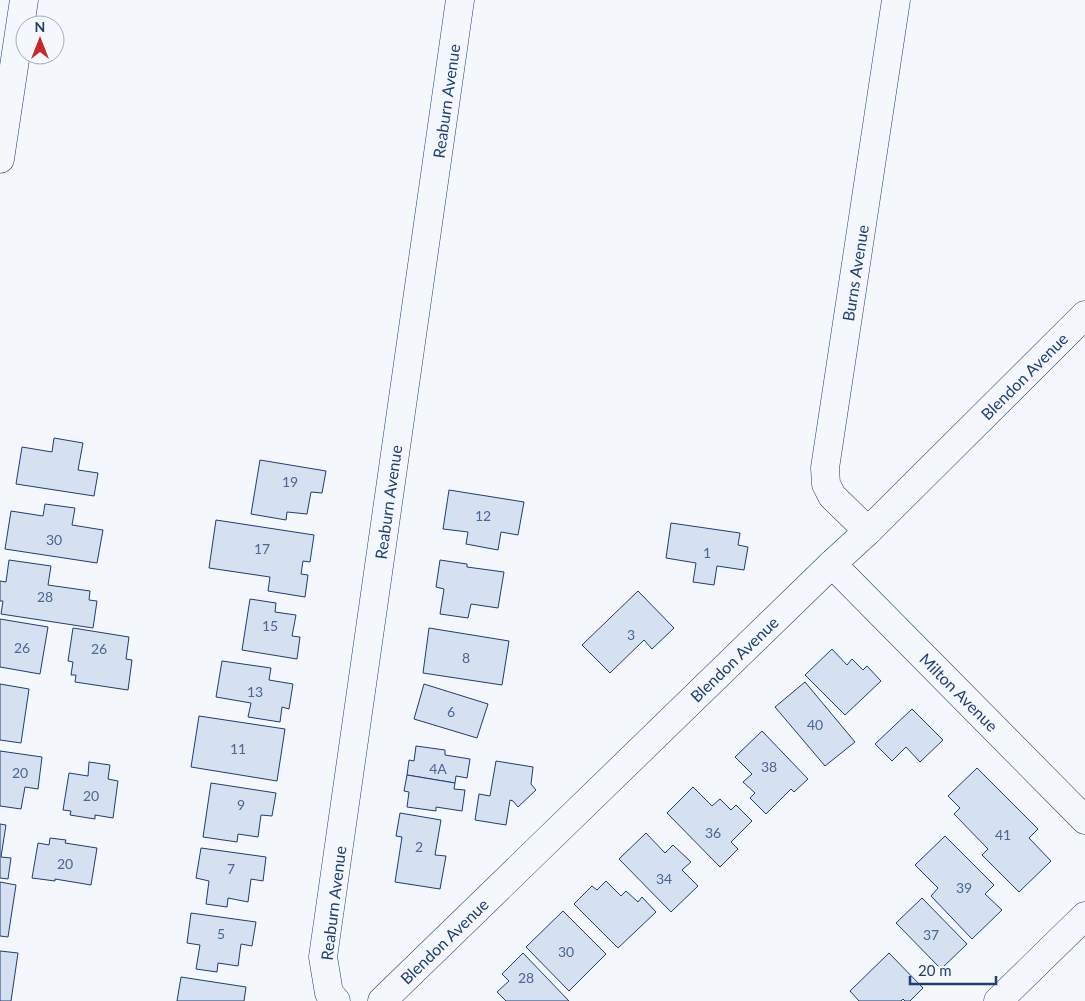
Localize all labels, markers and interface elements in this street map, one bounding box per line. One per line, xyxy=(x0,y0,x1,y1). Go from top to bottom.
north arrow xyxy=(15,15,65,65)
text: N xyxy=(35,18,45,35)
street label: Reaburn Avenue xyxy=(429,43,463,159)
street label: Burns Avenue xyxy=(838,223,872,323)
street label: Blendon Avenue xyxy=(977,329,1071,423)
street label: Reaburn Avenue xyxy=(371,444,405,560)
house number: 19 xyxy=(282,473,298,490)
house number: 12 xyxy=(475,507,491,524)
house number: 30 xyxy=(46,531,62,548)
house number: 17 xyxy=(254,540,270,557)
house number: 1 xyxy=(703,544,711,561)
house number: 28 xyxy=(37,588,53,605)
street label: Blendon Avenue xyxy=(686,612,782,706)
house number: 15 xyxy=(262,617,278,634)
house number: 3 xyxy=(627,626,635,643)
house number: 26 xyxy=(14,639,30,656)
house number: 26 xyxy=(91,640,107,657)
house number: 8 xyxy=(462,649,470,666)
street label: Milton Avenue xyxy=(916,649,1002,735)
house number: 13 xyxy=(247,683,263,700)
house number: 6 xyxy=(447,703,455,720)
house number: 40 xyxy=(807,716,823,733)
house number: 11 xyxy=(230,740,246,757)
house number: 38 xyxy=(761,758,777,775)
house number: 4A xyxy=(429,760,447,777)
house number: 20 xyxy=(12,764,28,781)
house number: 20 xyxy=(83,787,99,804)
house number: 9 xyxy=(237,796,245,813)
house number: 36 xyxy=(705,824,721,841)
house number: 41 xyxy=(995,826,1011,843)
house number: 2 xyxy=(415,838,423,855)
street label: Reaburn Avenue xyxy=(317,845,349,961)
house number: 20 xyxy=(57,855,73,872)
house number: 7 xyxy=(227,860,235,877)
house number: 34 xyxy=(656,870,672,887)
house number: 39 xyxy=(956,879,972,896)
street label: Blendon Avenue xyxy=(396,894,492,988)
house number: 5 xyxy=(217,925,225,942)
house number: 37 xyxy=(923,926,939,943)
house number: 30 xyxy=(558,943,574,960)
scale bar xyxy=(910,954,996,986)
text: 20 m xyxy=(918,961,952,979)
house number: 28 xyxy=(518,969,534,986)

